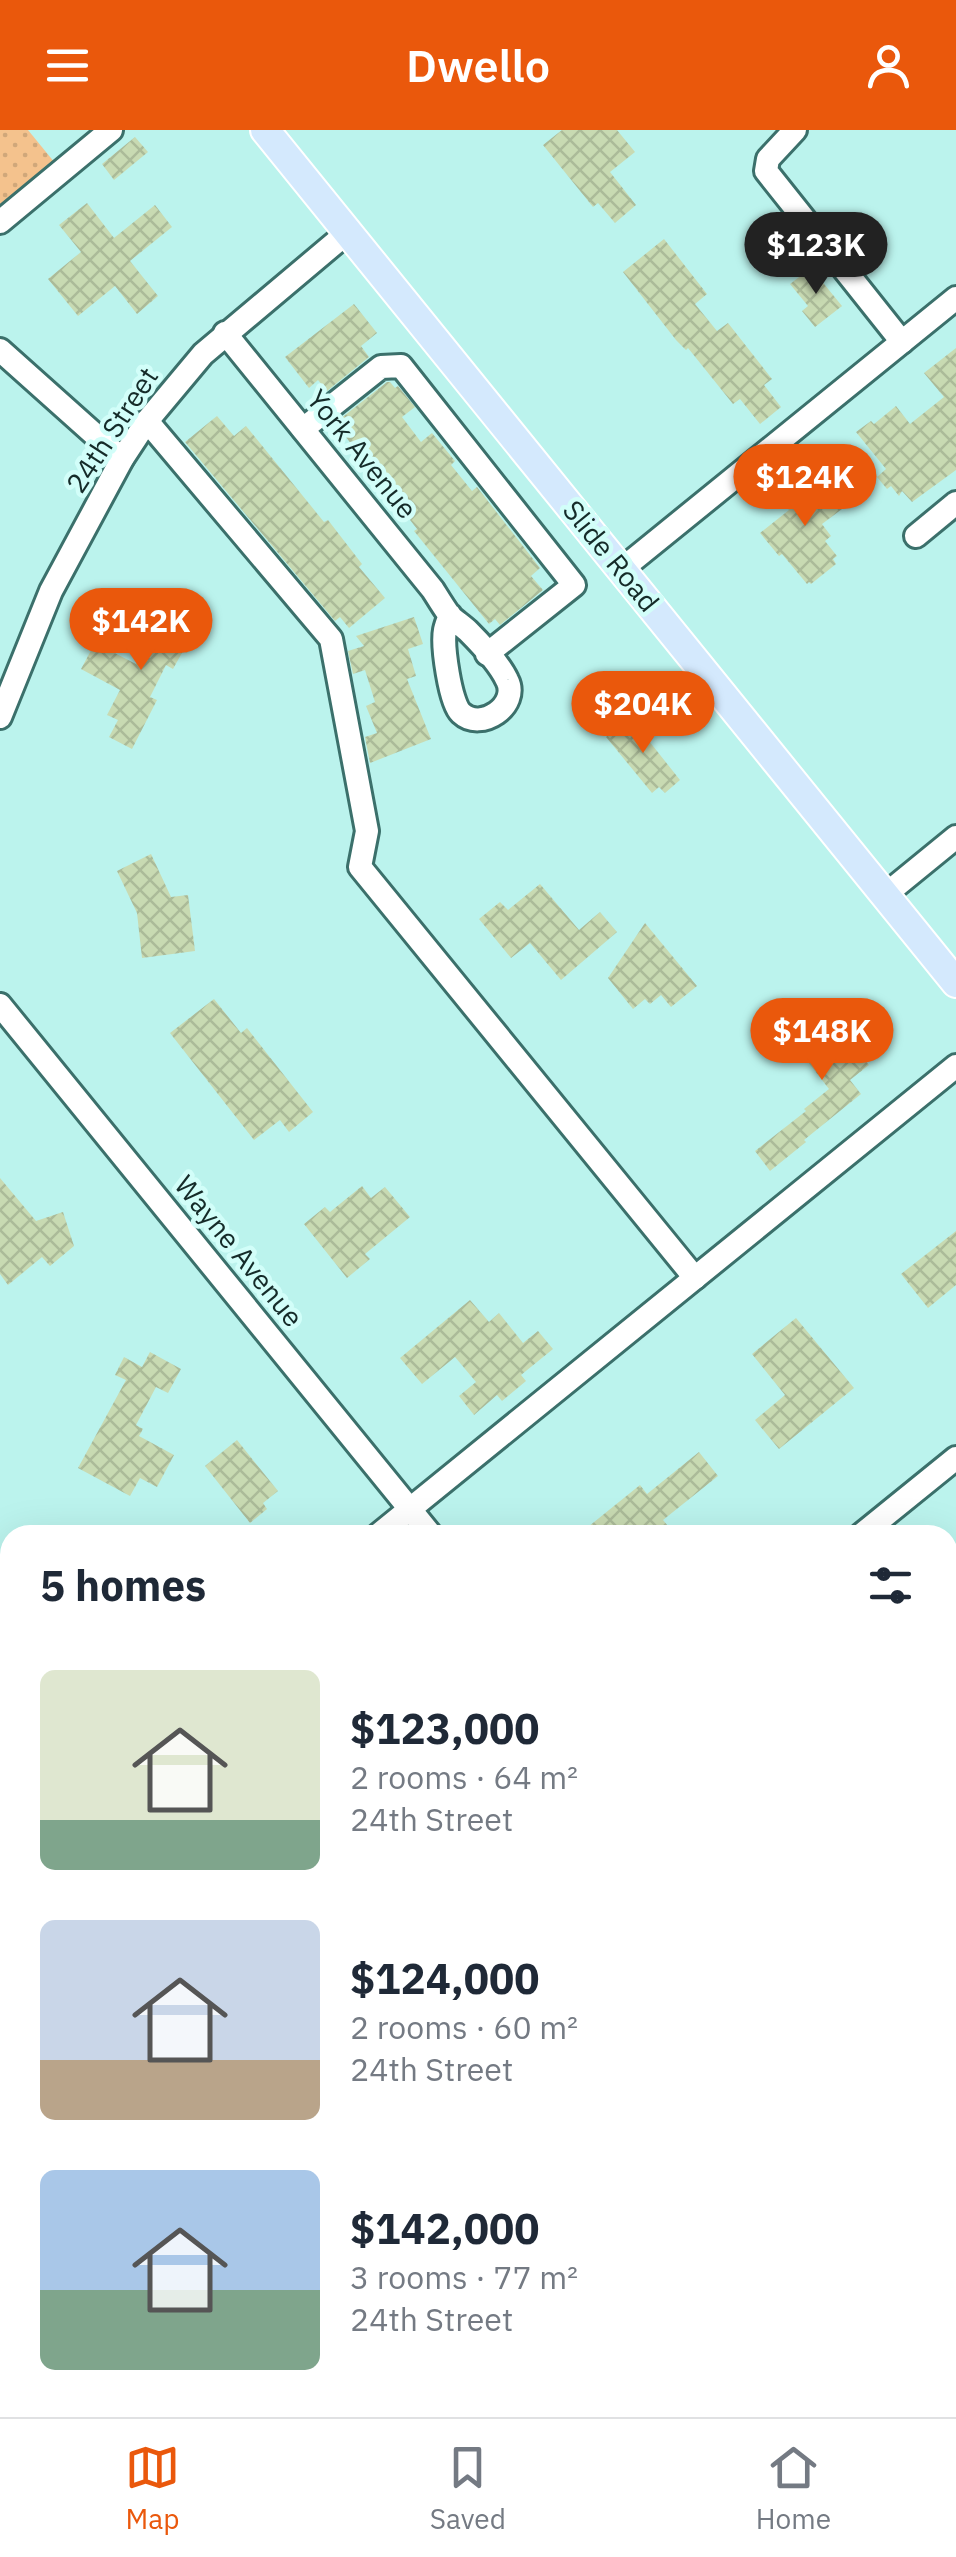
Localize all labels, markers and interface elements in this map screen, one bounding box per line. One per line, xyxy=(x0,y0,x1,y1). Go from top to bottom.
text: Dwello xyxy=(406,36,550,94)
icon: menu xyxy=(40,38,95,93)
icon: person xyxy=(861,38,916,93)
pin: $123K xyxy=(746,212,886,297)
text: $123K xyxy=(766,223,866,265)
street label: 24th Street xyxy=(57,360,166,500)
street label: York Avenue xyxy=(299,381,426,526)
pin: $124K xyxy=(735,444,875,529)
text: $124K xyxy=(755,455,855,497)
street label: Slide Road xyxy=(555,492,668,619)
pin: $142K xyxy=(71,588,211,673)
text: $142K xyxy=(91,599,191,641)
pin: $204K xyxy=(573,671,713,756)
text: $204K xyxy=(593,682,693,724)
pin: $148K xyxy=(752,998,892,1083)
text: $148K xyxy=(772,1009,872,1051)
street label: Wayne Avenue xyxy=(167,1167,312,1334)
text: 5 homes xyxy=(40,1558,206,1613)
icon: filters xyxy=(863,1558,918,1613)
text: $123,000 xyxy=(350,1701,539,1756)
icon: home xyxy=(120,1710,240,1830)
text: 2 rooms · 64 m² xyxy=(350,1756,578,1798)
text: 24th Street xyxy=(350,1798,513,1840)
text: $124,000 xyxy=(350,1951,539,2006)
icon: home xyxy=(120,1960,240,2080)
text: 2 rooms · 60 m² xyxy=(350,2006,578,2048)
text: 24th Street xyxy=(350,2048,513,2090)
text: $142,000 xyxy=(350,2201,539,2256)
icon: home xyxy=(120,2210,240,2330)
text: 3 rooms · 77 m² xyxy=(350,2256,578,2298)
text: 24th Street xyxy=(350,2298,513,2340)
tab: Map xyxy=(125,2440,180,2537)
tab: Saved xyxy=(430,2440,506,2537)
tab: Home xyxy=(756,2440,831,2537)

